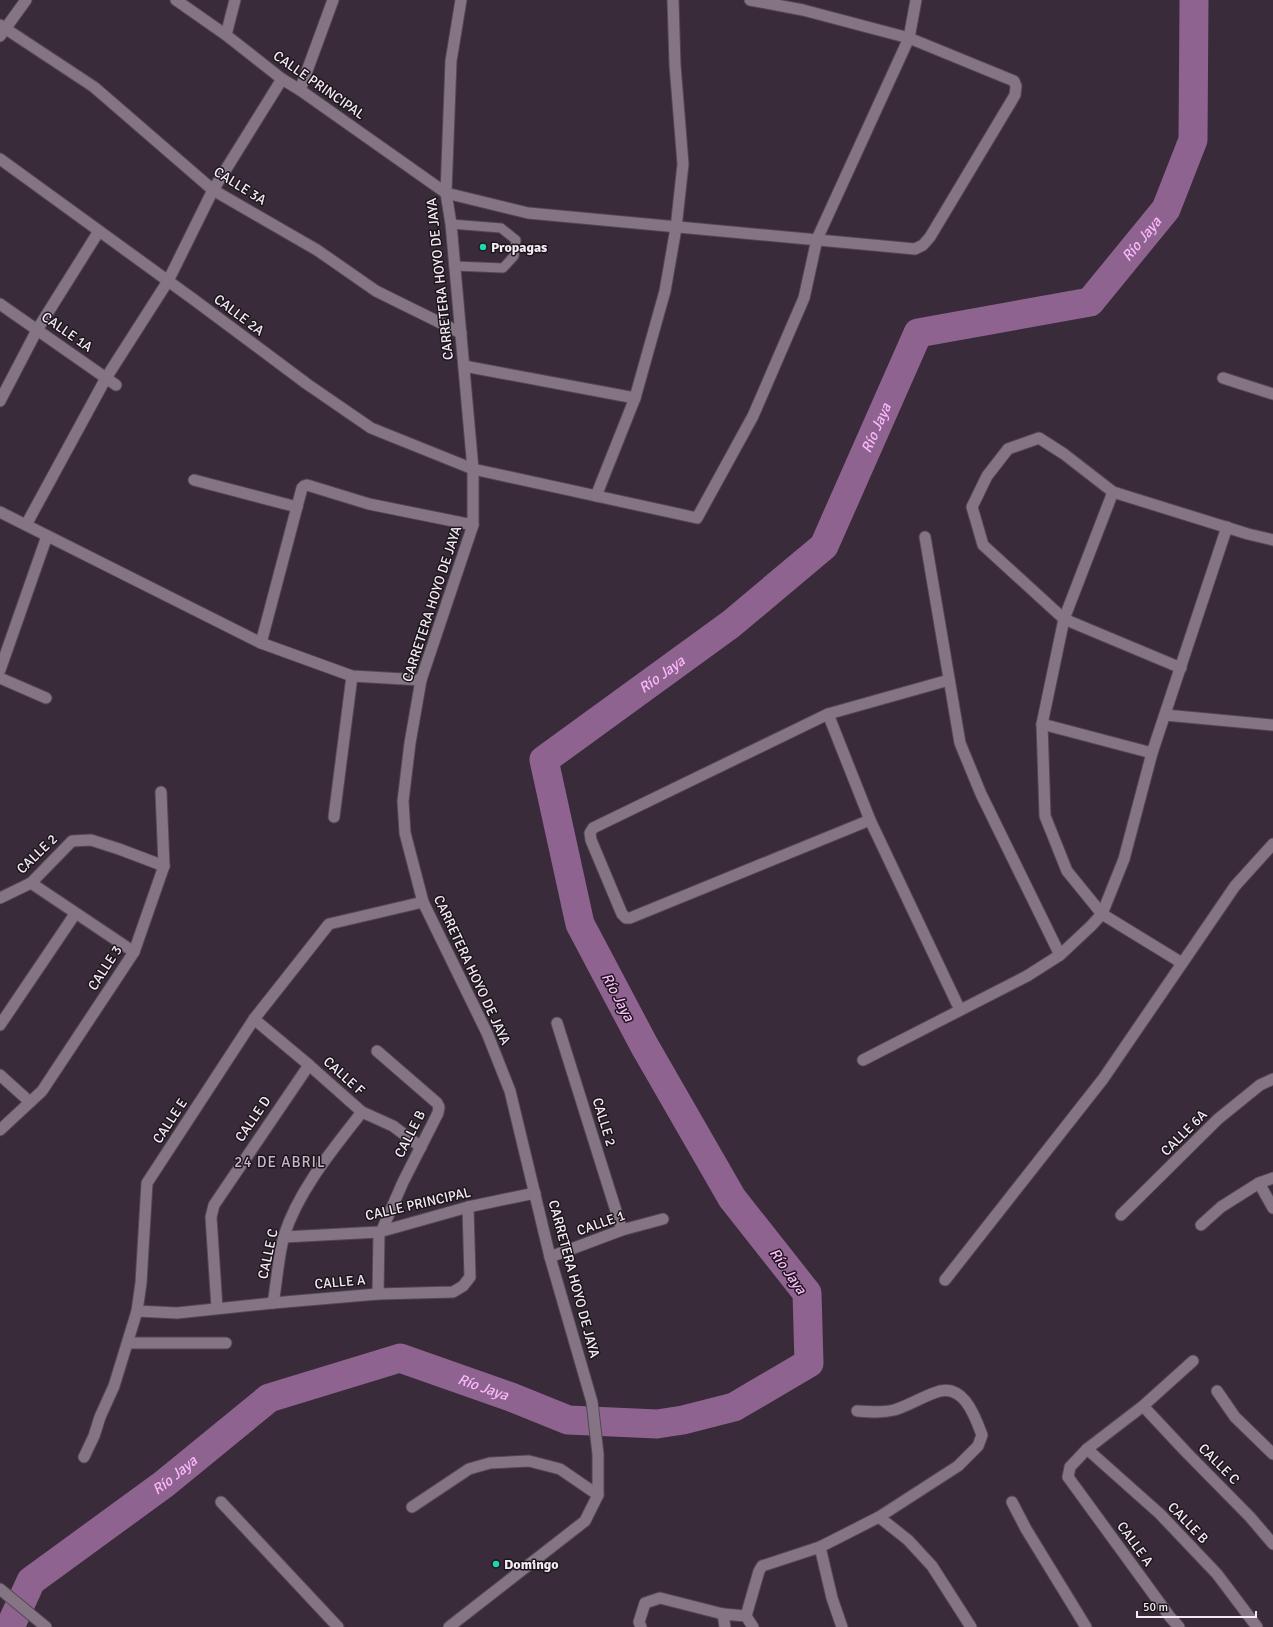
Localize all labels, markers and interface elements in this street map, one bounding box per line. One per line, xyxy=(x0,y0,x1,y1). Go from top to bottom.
street label: CALLE PRINCIPAL xyxy=(270,47,368,123)
street label: CALLE 3A xyxy=(211,163,270,209)
street label: CARRETERA HOYO DE JAYA xyxy=(423,197,457,361)
water label: Río Jaya xyxy=(1118,213,1165,265)
place label: Propagas xyxy=(491,239,547,256)
marker: Propagas xyxy=(478,242,488,252)
street label: CALLE 2A xyxy=(211,291,268,340)
street label: CALLE 1A xyxy=(38,308,96,356)
water label: Río Jaya xyxy=(857,400,895,456)
street label: CARRETERA HOYO DE JAYA xyxy=(399,523,465,684)
water label: Río Jaya xyxy=(635,651,689,697)
street label: CALLE 2 xyxy=(13,831,61,877)
street label: CARRETERA HOYO DE JAYA xyxy=(430,893,514,1048)
street label: CALLE 3 xyxy=(84,942,126,994)
water label: Río Jaya xyxy=(598,970,638,1025)
street label: CALLE F xyxy=(320,1053,368,1099)
street label: CALLE D xyxy=(232,1093,274,1145)
street label: CALLE E xyxy=(149,1095,191,1147)
street label: CALLE 2 xyxy=(589,1096,619,1148)
street label: CALLE 6A xyxy=(1157,1106,1211,1160)
street label: CALLE B xyxy=(391,1107,429,1161)
district label: 24 DE ABRIL xyxy=(234,1153,326,1171)
street label: CALLE PRINCIPAL xyxy=(364,1184,472,1224)
street label: CARRETERA HOYO DE JAYA xyxy=(545,1198,603,1360)
street label: CALLE 1 xyxy=(575,1207,627,1239)
street label: CALLE C xyxy=(254,1227,282,1281)
water label: Río Jaya xyxy=(766,1244,811,1298)
street label: CALLE A xyxy=(314,1271,367,1293)
water label: Río Jaya xyxy=(455,1370,511,1405)
street label: CALLE C xyxy=(1195,1440,1243,1488)
water label: Río Jaya xyxy=(149,1451,201,1499)
street label: CALLE B xyxy=(1164,1499,1212,1547)
street label: CALLE A xyxy=(1113,1518,1157,1570)
place label: Domingo xyxy=(504,1556,559,1573)
marker: Domingo xyxy=(491,1559,501,1569)
scale bar xyxy=(1137,1593,1256,1619)
text: 50 m xyxy=(1143,1600,1168,1615)

